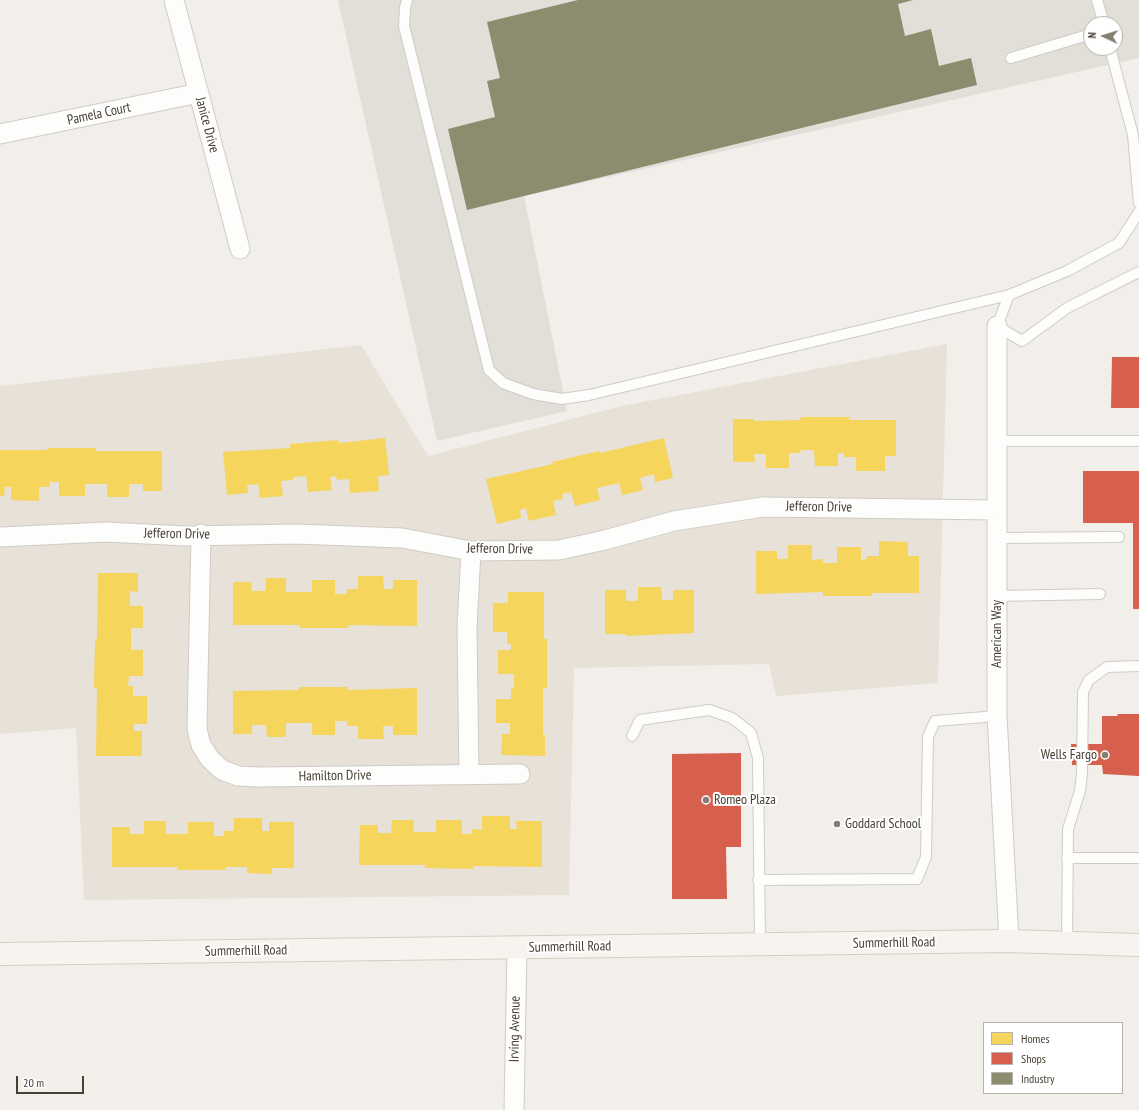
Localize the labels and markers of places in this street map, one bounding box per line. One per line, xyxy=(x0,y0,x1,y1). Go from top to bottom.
place label: Wells Fargo xyxy=(1041,747,1097,763)
marker: Wells Fargo xyxy=(1100,750,1110,760)
place label: Romeo Plaza xyxy=(714,792,776,808)
marker: Romeo Plaza xyxy=(701,795,711,805)
place label: Goddard School xyxy=(845,816,921,832)
marker: Goddard School xyxy=(832,819,842,829)

